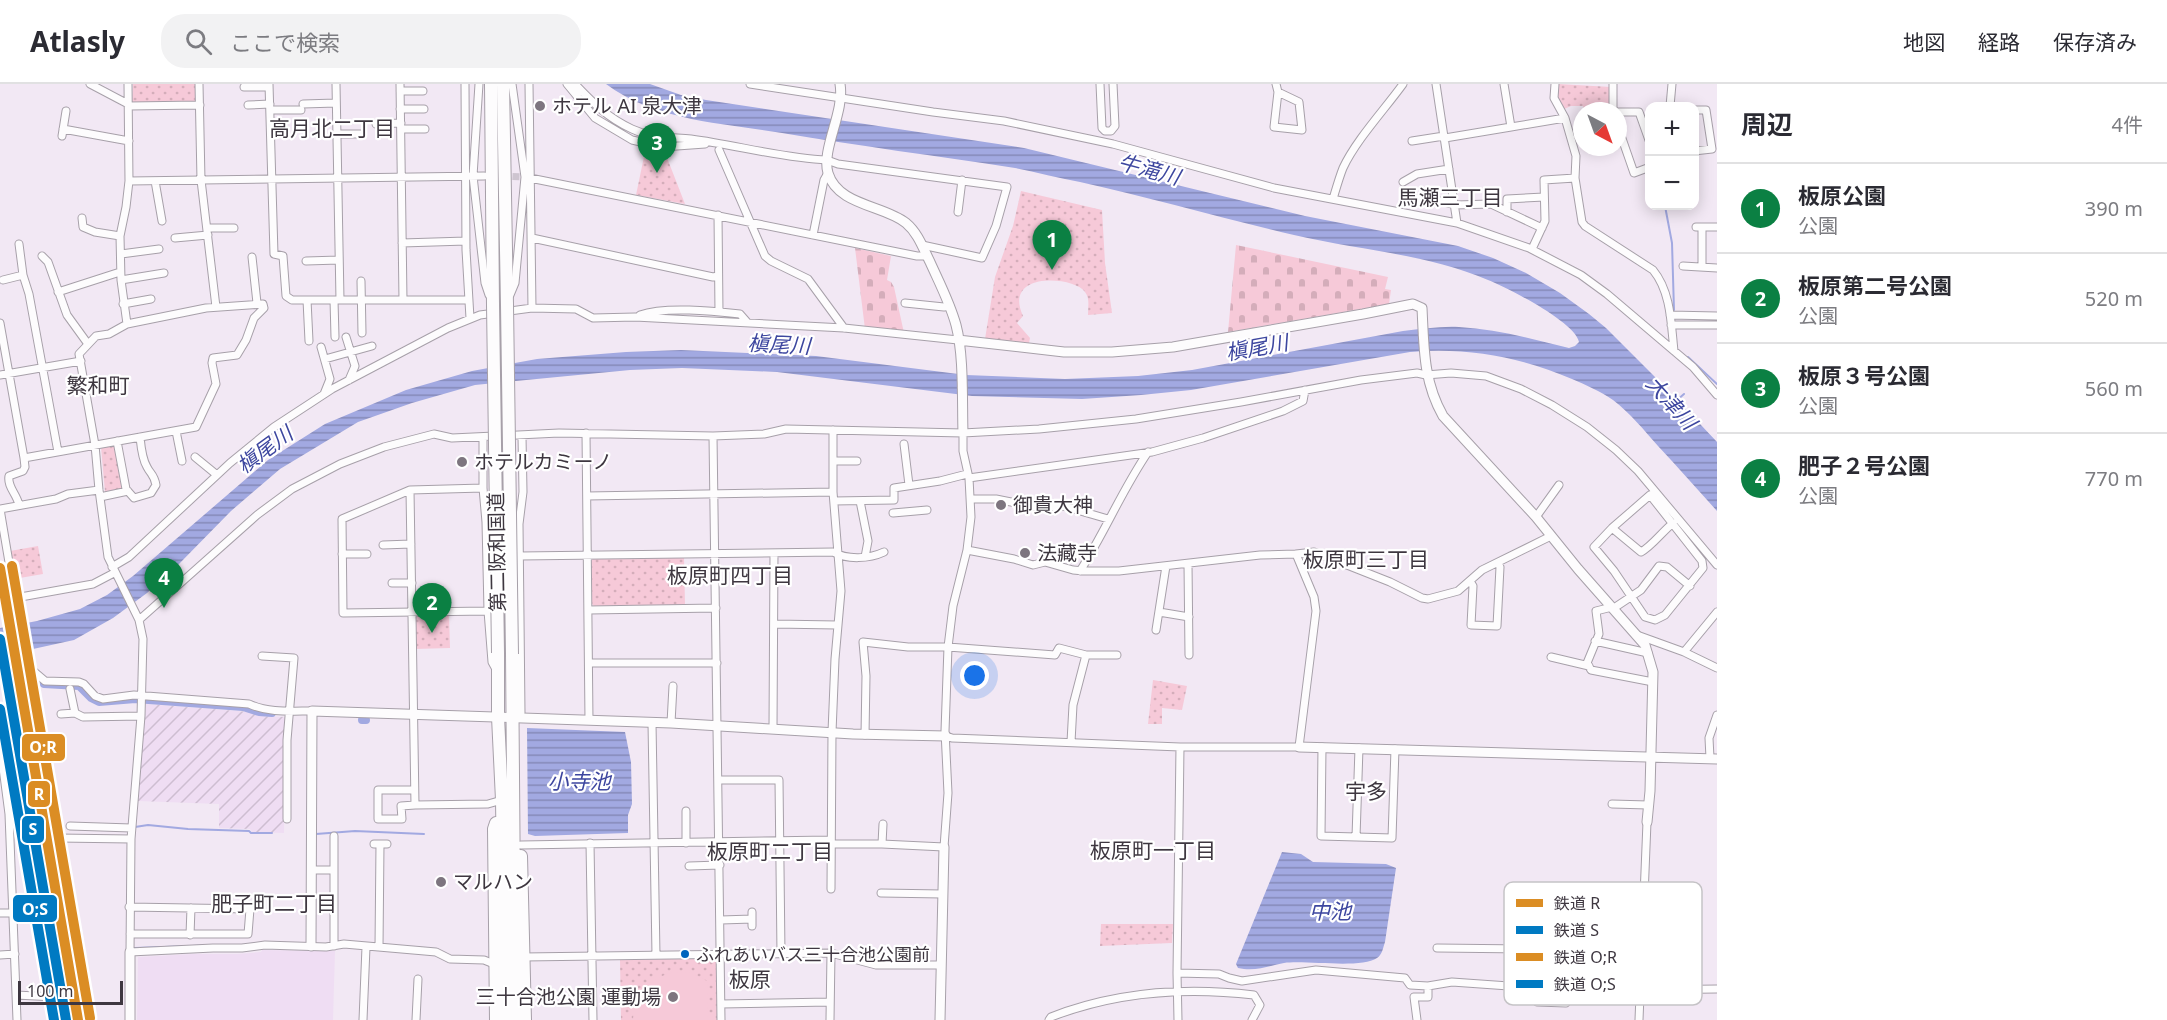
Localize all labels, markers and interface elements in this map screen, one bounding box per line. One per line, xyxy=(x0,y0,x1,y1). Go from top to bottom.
search box xyxy=(161,14,581,68)
text: Atlasly xyxy=(30,22,125,60)
icon: search xyxy=(182,25,215,58)
text: ここで検索 xyxy=(230,27,340,57)
text: 地図 xyxy=(1903,28,1945,56)
text: 経路 xyxy=(1978,28,2020,56)
text: 保存済み xyxy=(2053,28,2137,56)
place label: ホテル AI 泉大津 xyxy=(552,92,702,119)
marker: ホテル AI 泉大津 xyxy=(533,99,547,113)
north arrow xyxy=(1573,102,1627,156)
map controls xyxy=(1645,102,1699,210)
button: + xyxy=(1645,102,1699,156)
text: 周辺 xyxy=(1741,106,1793,142)
text: 4件 xyxy=(2112,111,2143,138)
district label: 高月北二丁目 xyxy=(269,114,395,142)
pin: 3 xyxy=(638,124,676,173)
water label: 牛滝川 xyxy=(1115,147,1185,191)
button: − xyxy=(1645,156,1699,210)
text: 板原公園 xyxy=(1798,180,1886,210)
district label: 馬瀬三丁目 xyxy=(1398,183,1503,211)
text: 1 xyxy=(1755,195,1766,222)
text: 390 m xyxy=(2085,195,2143,222)
text: 公園 xyxy=(1798,212,1838,239)
pin: 1 xyxy=(1032,220,1072,270)
text: 板原第二号公園 xyxy=(1798,270,1952,300)
text: 2 xyxy=(1755,285,1766,312)
text: 520 m xyxy=(2085,285,2143,312)
text: 公園 xyxy=(1798,302,1838,329)
water label: 槇尾川 xyxy=(1223,327,1292,366)
water label: 槇尾川 xyxy=(747,328,813,360)
text: 板原３号公園 xyxy=(1798,360,1930,390)
water label: 大津川 xyxy=(1640,370,1705,437)
district label: 繁和町 xyxy=(67,371,130,399)
text: 3 xyxy=(1755,375,1766,402)
text: 560 m xyxy=(2085,375,2143,402)
text: 公園 xyxy=(1798,392,1838,419)
water label: 槇尾川 xyxy=(231,418,300,479)
place label: ホテルカミーノ xyxy=(474,448,612,475)
text: 肥子２号公園 xyxy=(1798,450,1930,480)
marker: ホテルカミーノ xyxy=(455,455,469,469)
text: 4 xyxy=(1755,465,1766,492)
text: 770 m xyxy=(2085,465,2143,492)
text: 公園 xyxy=(1798,482,1838,509)
place label: 御貴大神 xyxy=(1013,491,1093,518)
street label: 第二阪和国道 xyxy=(482,492,511,612)
marker: 御貴大神 xyxy=(994,498,1008,512)
place label: 法藏寺 xyxy=(1037,539,1097,566)
district label: 板原町三丁目 xyxy=(1303,545,1429,573)
marker: 法藏寺 xyxy=(1018,546,1032,560)
pin: 4 xyxy=(144,558,184,608)
district label: 板原町四丁目 xyxy=(667,561,793,589)
pin: 2 xyxy=(412,584,452,633)
your location xyxy=(960,661,989,690)
line badge: O;R xyxy=(21,733,66,762)
text: O;R xyxy=(29,736,57,758)
water label: 小寺池 xyxy=(548,767,612,795)
district label: 宇多 xyxy=(1345,777,1387,805)
line badge: R xyxy=(27,780,51,808)
text: R xyxy=(34,783,45,805)
line badge: S xyxy=(21,815,45,844)
text: S xyxy=(29,818,38,840)
district label: 板原町一丁目 xyxy=(1090,836,1216,864)
district label: 板原町二丁目 xyxy=(707,837,833,865)
place label: マルハン xyxy=(453,868,533,895)
marker: マルハン xyxy=(434,875,448,889)
legend xyxy=(1504,882,1702,1005)
district label: 肥子町二丁目 xyxy=(211,889,337,917)
text: 鉄道 R xyxy=(1554,892,1600,914)
line badge: O;S xyxy=(12,894,58,923)
water label: 中池 xyxy=(1309,897,1353,925)
text: O;S xyxy=(22,898,48,920)
text: 鉄道 S xyxy=(1554,919,1599,941)
place label: ふれあいバス三十合池公園前 xyxy=(696,942,930,966)
text: 鉄道 O;R xyxy=(1554,946,1617,968)
marker: ふれあいバス三十合池公園前 xyxy=(679,948,691,960)
district label: 板原 xyxy=(729,965,771,993)
text: 鉄道 O;S xyxy=(1554,973,1616,995)
scale bar xyxy=(18,978,123,1006)
text: 100 m xyxy=(27,980,74,1002)
place label: 三十合池公園 運動場 xyxy=(476,983,661,1010)
marker: 三十合池公園 運動場 xyxy=(666,990,680,1004)

